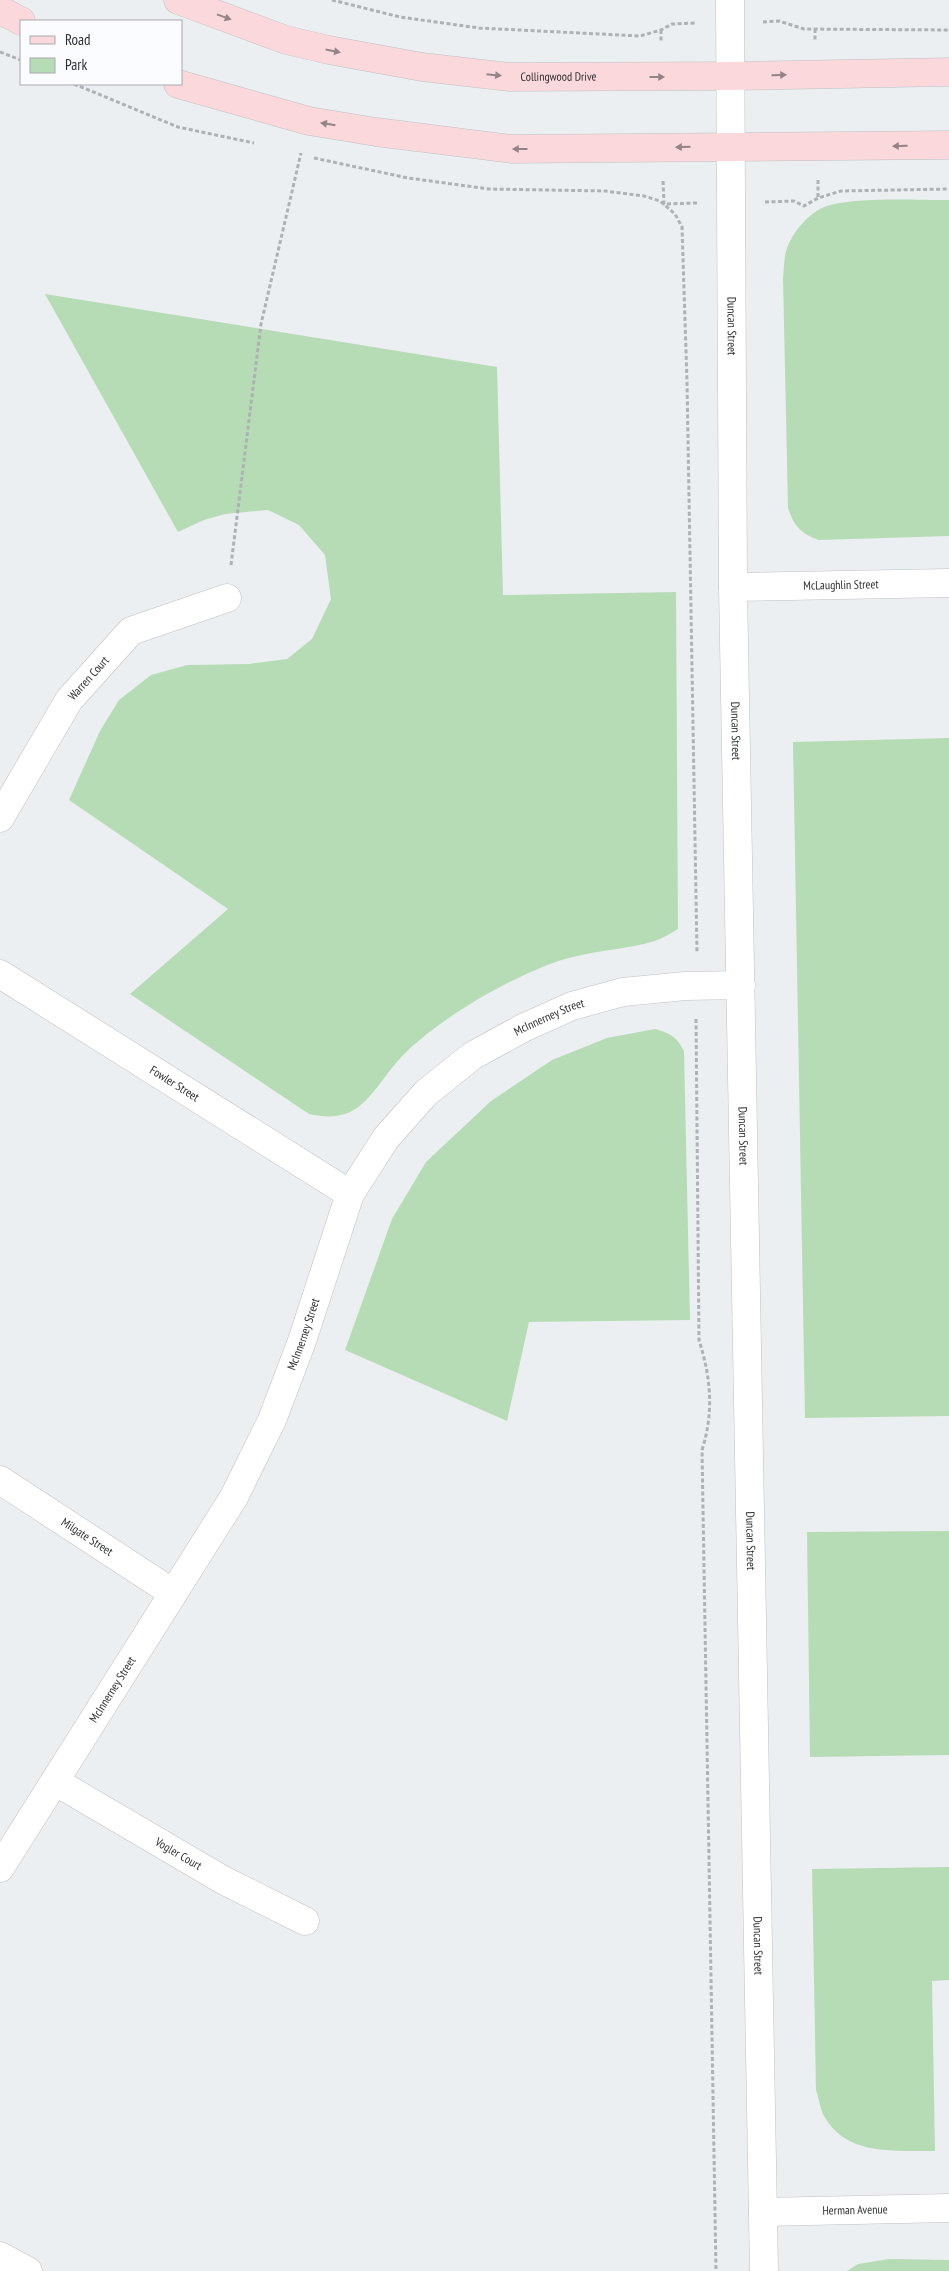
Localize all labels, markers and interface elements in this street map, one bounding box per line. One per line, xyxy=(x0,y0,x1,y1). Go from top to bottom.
one-way arrow xyxy=(217,13,232,21)
legend xyxy=(20,20,182,85)
text: Road xyxy=(65,30,91,49)
one-way arrow xyxy=(326,47,341,55)
text: Park xyxy=(65,55,87,74)
street label: Collingwood Drive xyxy=(521,69,597,84)
one-way arrow xyxy=(486,71,502,79)
one-way arrow xyxy=(772,71,788,79)
one-way arrow xyxy=(649,73,665,81)
one-way arrow xyxy=(319,120,335,128)
one-way arrow xyxy=(892,142,908,150)
one-way arrow xyxy=(675,143,691,151)
one-way arrow xyxy=(512,145,528,153)
street label: Duncan Street xyxy=(725,297,740,356)
street label: McLaughlin Street xyxy=(803,576,879,593)
street label: Warren Court xyxy=(64,652,112,703)
street label: Duncan Street xyxy=(728,702,744,761)
street label: McInnerney Street xyxy=(511,995,586,1039)
street label: Fowler Street xyxy=(147,1062,203,1105)
street label: Duncan Street xyxy=(736,1106,752,1166)
street label: McInnerney Street xyxy=(284,1295,323,1372)
street label: Duncan Street xyxy=(743,1511,759,1571)
street label: Milgate Street xyxy=(59,1514,117,1559)
street label: McInnerney Street xyxy=(86,1653,139,1725)
street label: Vogler Court xyxy=(152,1833,205,1873)
street label: Duncan Street xyxy=(750,1916,767,1976)
street label: Herman Avenue xyxy=(822,2201,888,2218)

